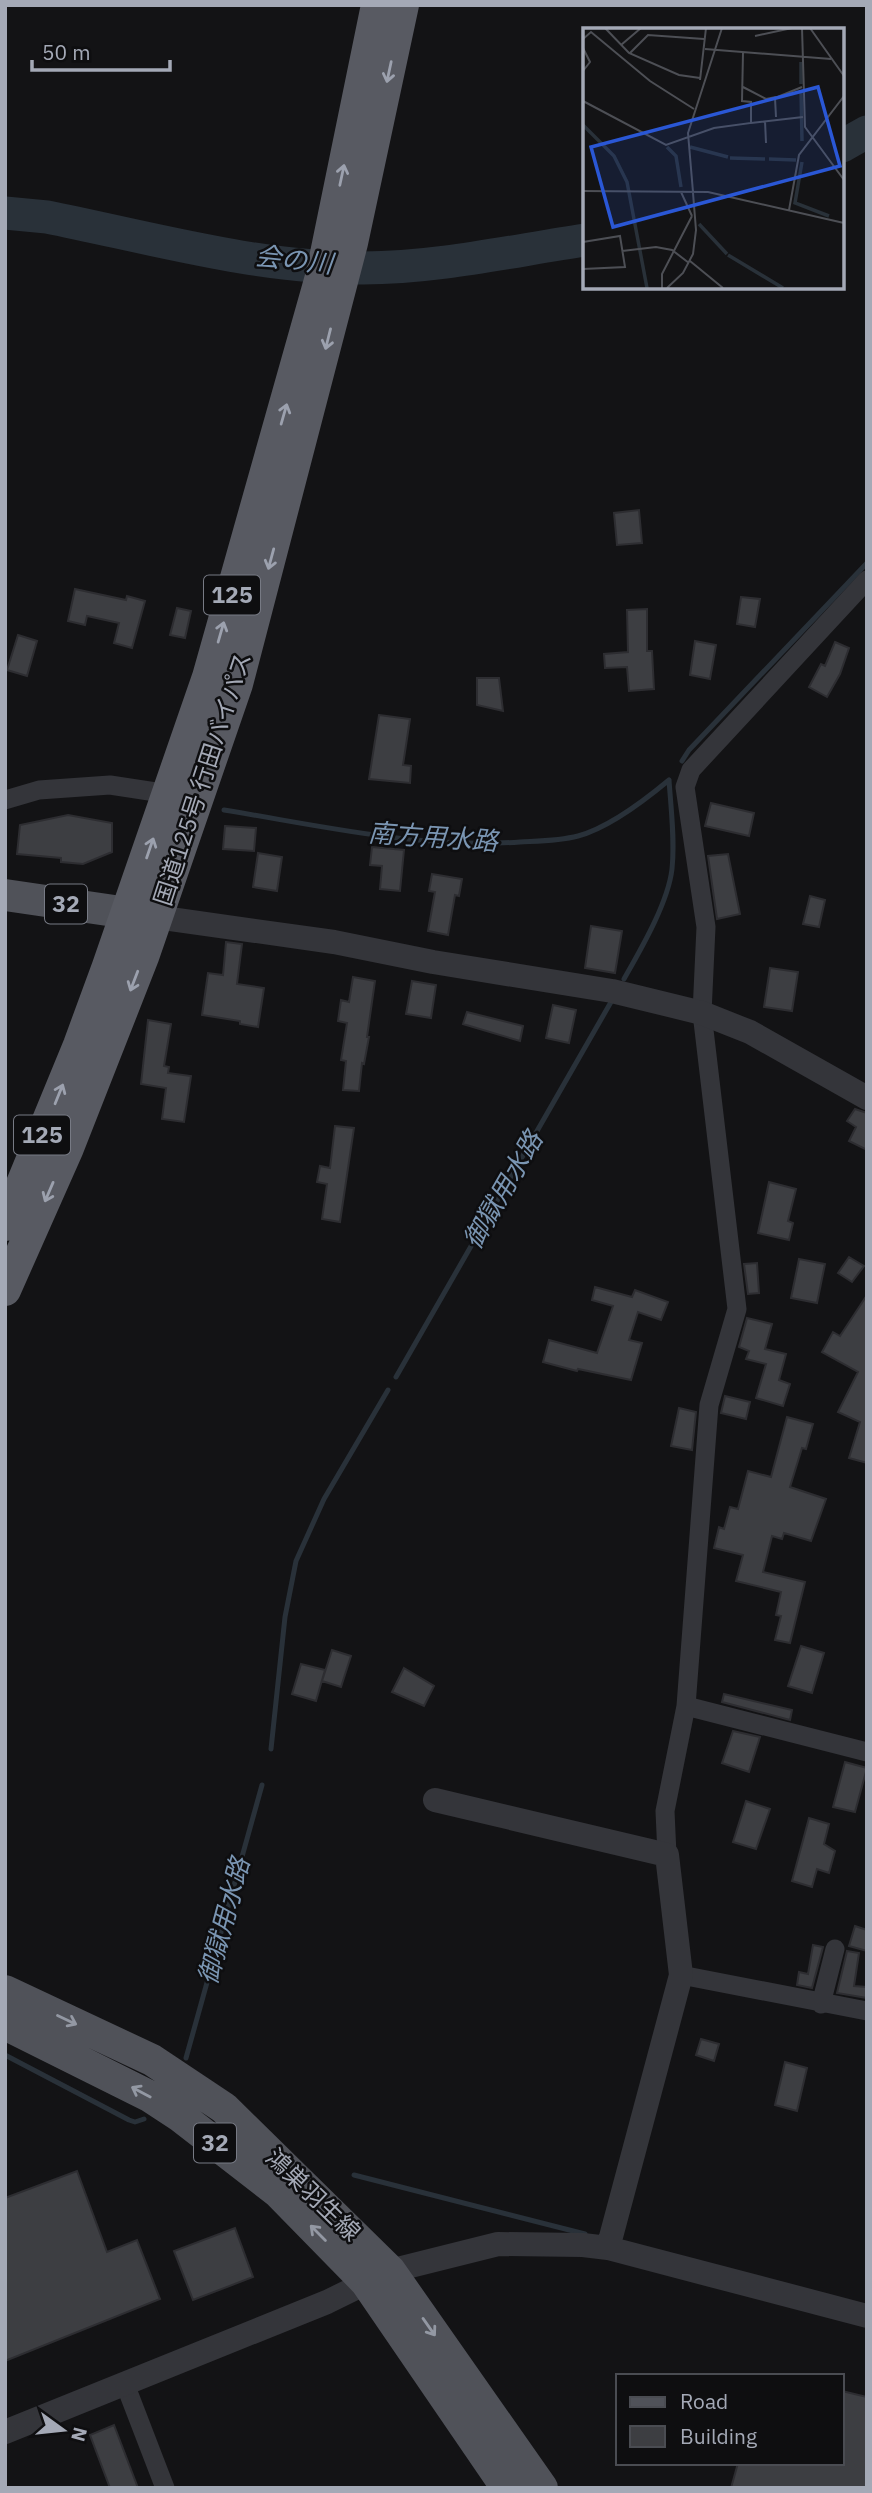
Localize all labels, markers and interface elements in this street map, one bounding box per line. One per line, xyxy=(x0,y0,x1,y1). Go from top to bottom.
scale bar xyxy=(32,28,170,72)
inset map xyxy=(583,28,844,289)
text: 50 m xyxy=(42,38,91,66)
one-way arrow xyxy=(381,60,395,83)
one-way arrow xyxy=(336,164,350,187)
water label: 会の川 xyxy=(254,238,338,280)
one-way arrow xyxy=(321,327,334,350)
one-way arrow xyxy=(278,403,291,425)
one-way arrow xyxy=(263,548,276,570)
road number: 125 xyxy=(204,576,260,614)
one-way arrow xyxy=(215,622,228,644)
street label: 国道125号 行田バイパス xyxy=(146,648,258,909)
water label: 南方用水路 xyxy=(367,815,501,858)
one-way arrow xyxy=(145,838,157,860)
road number: 32 xyxy=(45,884,87,923)
one-way arrow xyxy=(126,969,139,991)
one-way arrow xyxy=(54,1084,67,1105)
road number: 125 xyxy=(14,1116,70,1154)
water label: 御獄用水路 xyxy=(455,1123,550,1254)
one-way arrow xyxy=(42,1180,55,1202)
water label: 御獄用水路 xyxy=(190,1852,257,1988)
one-way arrow xyxy=(56,2014,77,2028)
one-way arrow xyxy=(132,2084,152,2098)
road number: 32 xyxy=(194,2124,236,2162)
street label: 鴻巣羽生線 xyxy=(259,2141,368,2247)
one-way arrow xyxy=(310,2225,327,2242)
one-way arrow xyxy=(422,2317,436,2336)
legend xyxy=(616,2374,844,2465)
text: Road xyxy=(680,2387,728,2415)
north arrow xyxy=(28,2395,98,2465)
text: Building xyxy=(680,2422,757,2450)
text: N xyxy=(66,2425,93,2444)

